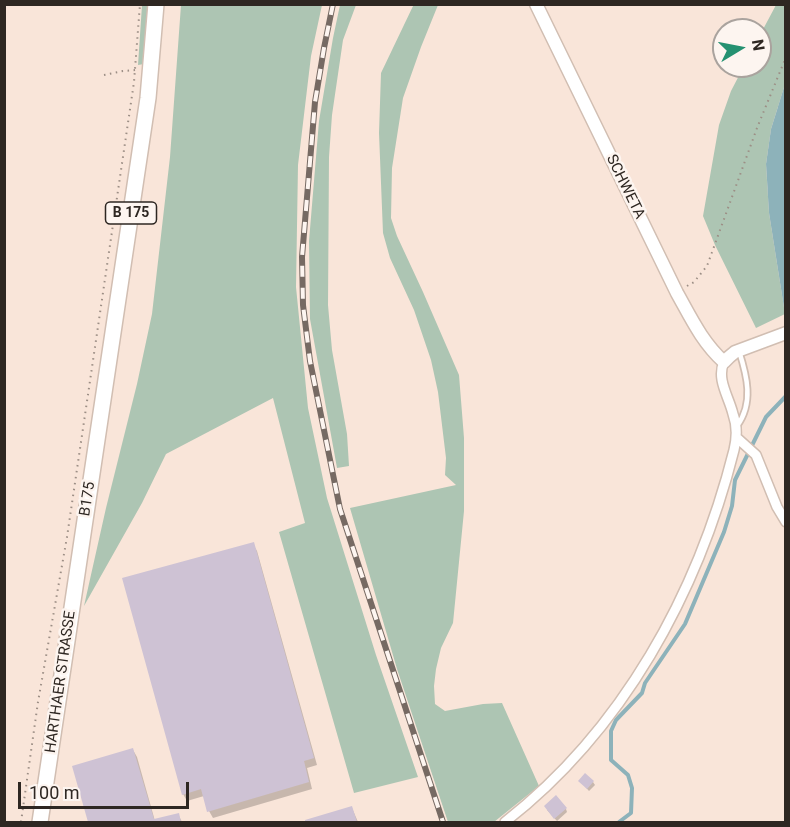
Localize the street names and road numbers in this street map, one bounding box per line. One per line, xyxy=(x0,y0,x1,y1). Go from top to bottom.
street label: SCHWETA xyxy=(602,152,648,222)
road number: B 175 xyxy=(106,202,156,224)
street label: B175 xyxy=(76,480,100,518)
street label: HARTHAER STRASSE xyxy=(42,610,80,754)

